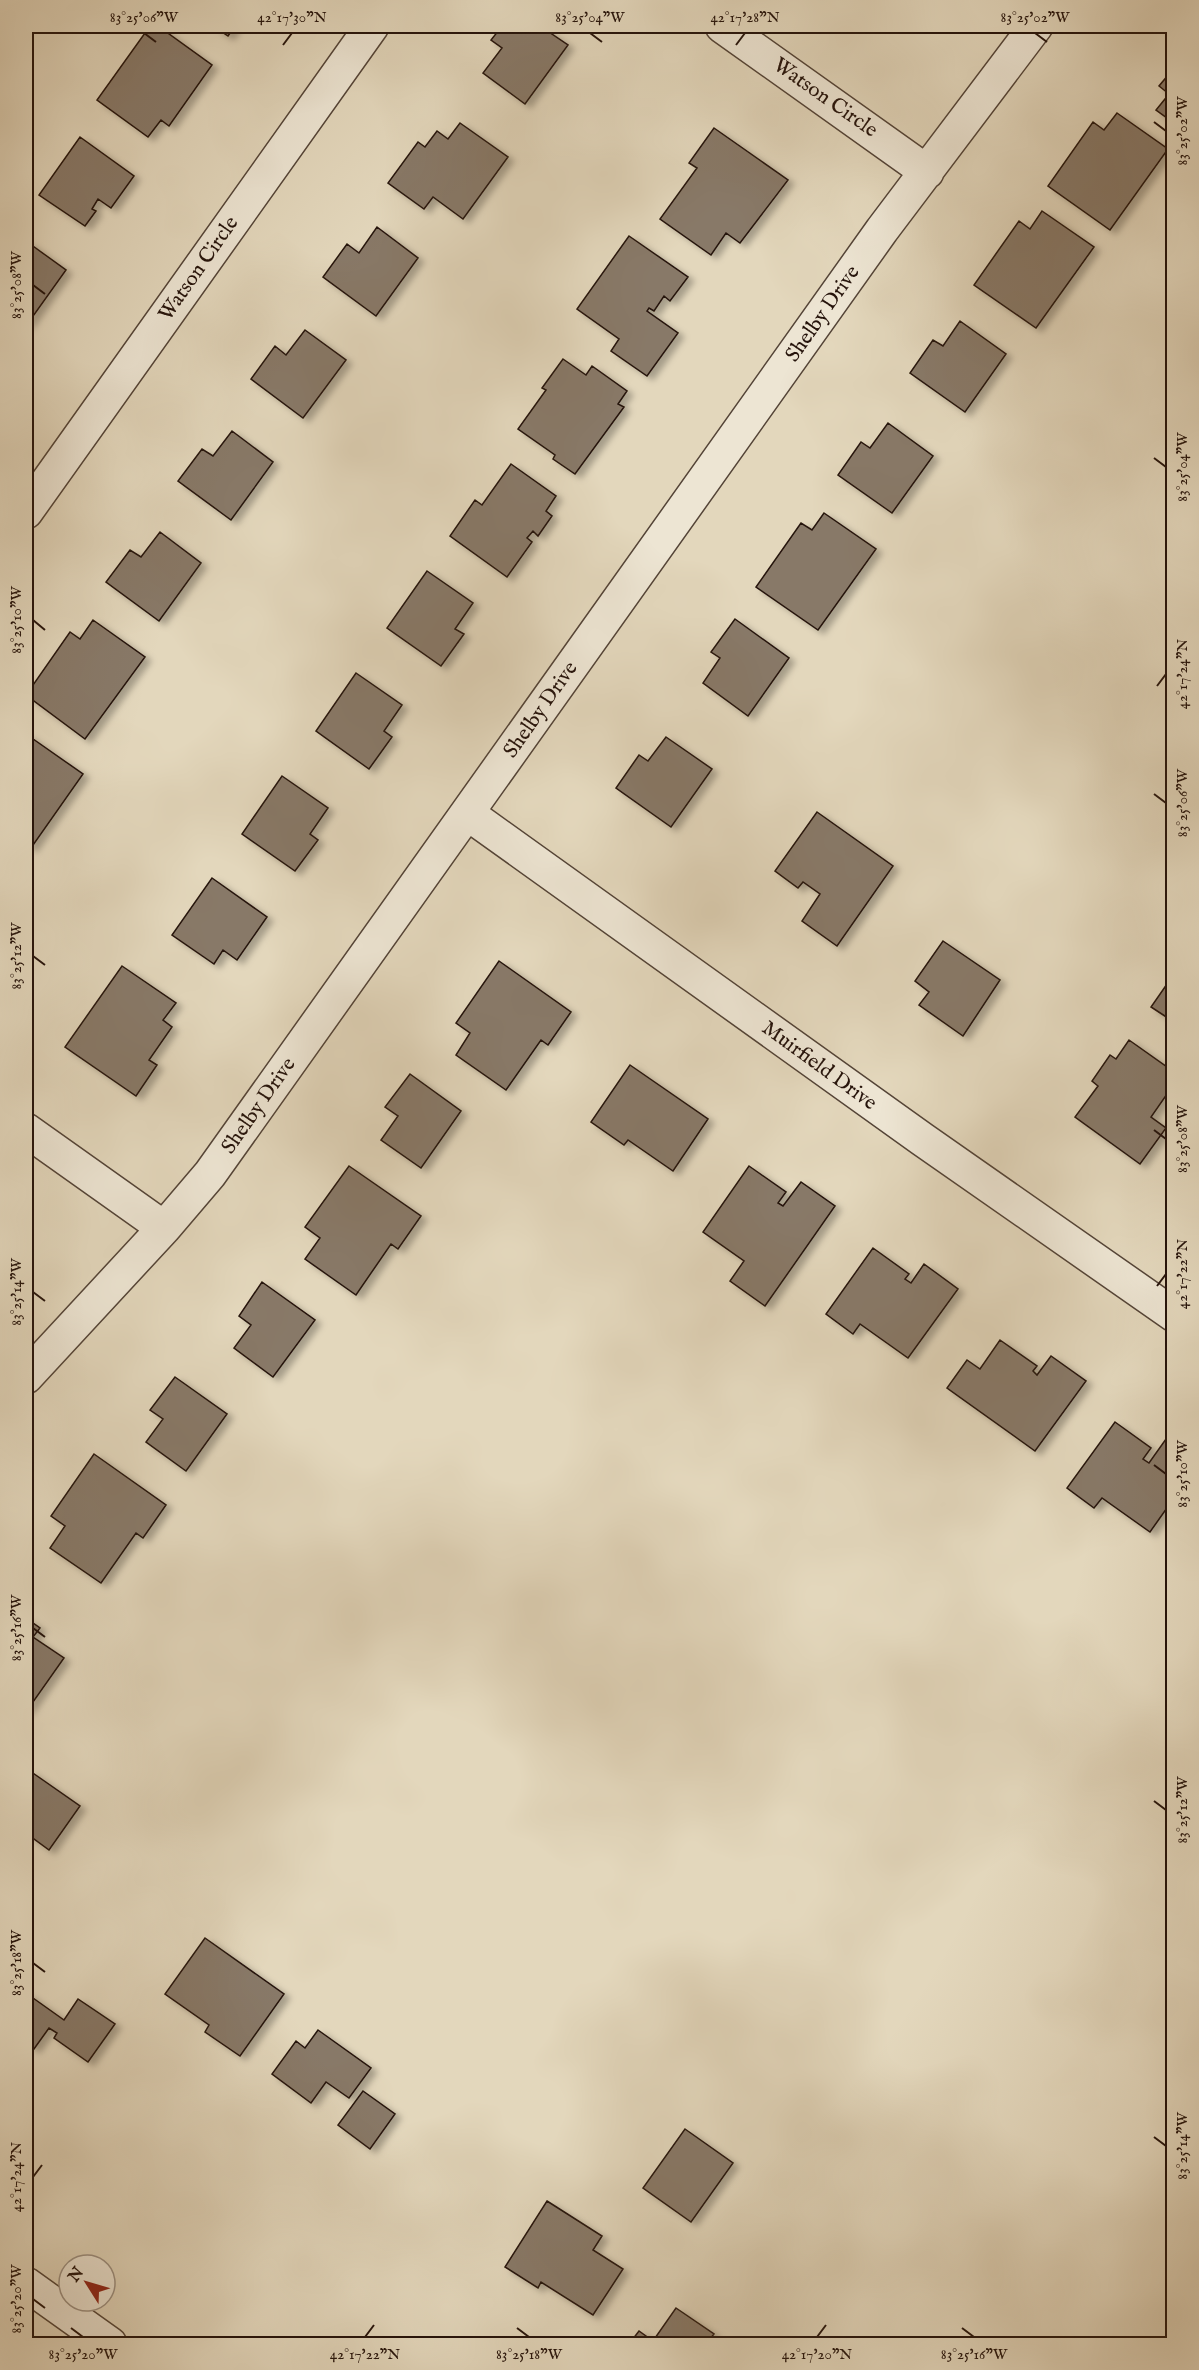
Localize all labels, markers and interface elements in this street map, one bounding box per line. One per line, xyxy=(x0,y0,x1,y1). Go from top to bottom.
text: 83°25'06"W xyxy=(110,8,179,27)
text: 42°17'30"N xyxy=(257,8,327,27)
text: 83°25'04"W xyxy=(555,8,625,27)
text: 42°17'28"N xyxy=(710,8,780,27)
text: 83°25'02"W xyxy=(1001,8,1070,27)
street label: Watson Circle xyxy=(767,52,883,144)
text: 83°25'02"W xyxy=(1173,96,1192,165)
street label: Watson Circle xyxy=(153,211,245,327)
text: 83°25'08"W xyxy=(7,250,26,319)
street label: Shelby Drive xyxy=(780,260,866,368)
text: 83°25'04"W xyxy=(1173,432,1192,502)
text: 83°25'10"W xyxy=(7,586,26,654)
text: 42°17'24"N xyxy=(1173,639,1192,709)
street label: Shelby Drive xyxy=(498,656,584,764)
text: 83°25'06"W xyxy=(1173,768,1192,837)
text: 83°25'12"W xyxy=(7,922,26,990)
street label: Muirfield Drive xyxy=(756,1015,882,1117)
street label: Shelby Drive xyxy=(216,1052,302,1160)
text: 83°25'08"W xyxy=(1173,1104,1192,1173)
text: 42°17'22"N xyxy=(1173,1239,1192,1309)
text: 83°25'14"W xyxy=(7,1258,26,1326)
text: 83°25'10"W xyxy=(1173,1440,1192,1508)
text: 83°25'16"W xyxy=(7,1594,26,1661)
text: 83°25'12"W xyxy=(1173,1776,1192,1844)
text: 83°25'18"W xyxy=(7,1929,26,1996)
text: 83°25'14"W xyxy=(1173,2112,1192,2180)
text: 42°17'24"N xyxy=(7,2142,26,2212)
north arrow xyxy=(57,2253,117,2313)
text: 83°25'20"W xyxy=(7,2264,26,2333)
text: N xyxy=(64,2264,89,2288)
text: 83°25'20"W xyxy=(49,2345,118,2364)
text: 42°17'22"N xyxy=(330,2345,400,2364)
text: 83°25'18"W xyxy=(496,2345,563,2364)
text: 42°17'20"N xyxy=(782,2345,852,2364)
text: 83°25'16"W xyxy=(941,2345,1008,2364)

